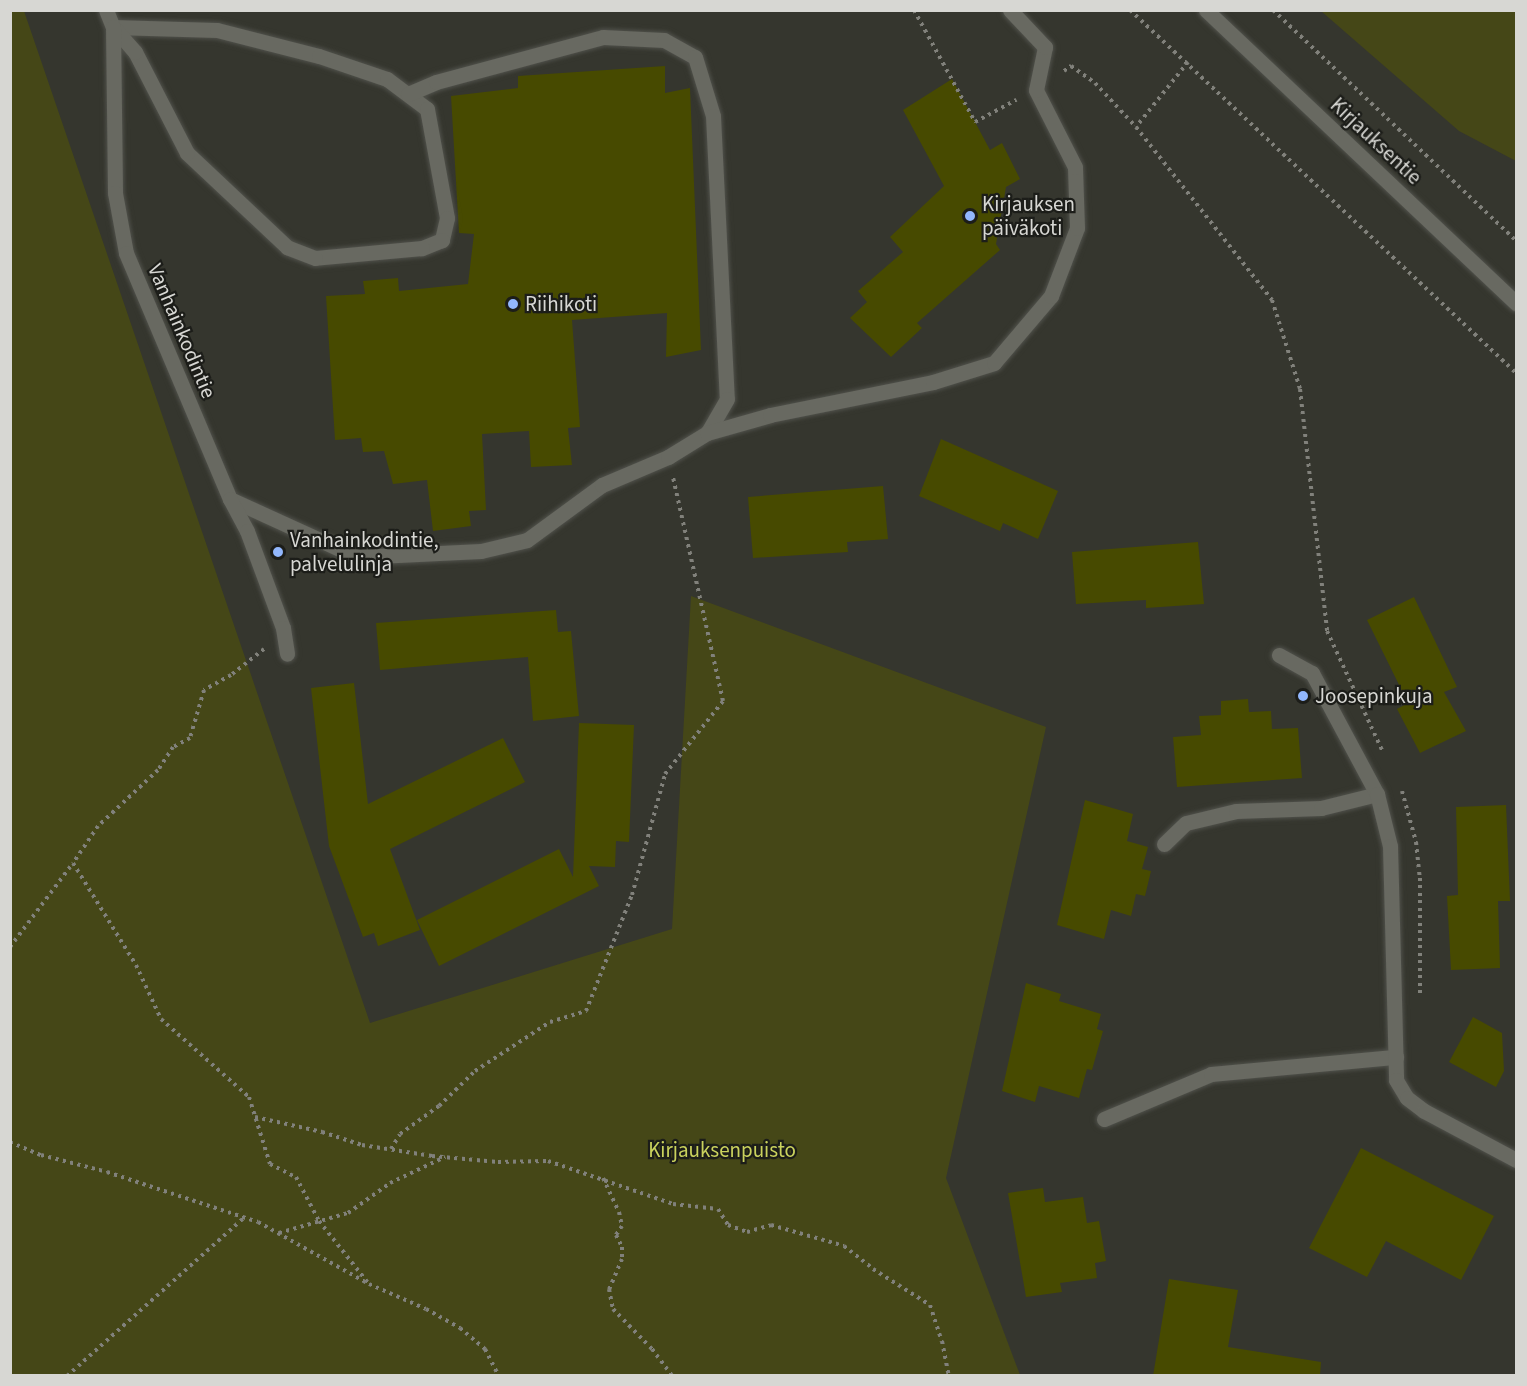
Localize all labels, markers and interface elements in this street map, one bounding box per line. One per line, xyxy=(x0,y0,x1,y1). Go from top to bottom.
street label: Kirjauksentie xyxy=(1325,92,1427,190)
place label: Kirjauksen päiväkoti xyxy=(982,191,1075,241)
marker: Kirjauksen päiväkoti xyxy=(963,209,977,223)
street label: Vanhainkodintie xyxy=(142,260,222,402)
place label: Riihikoti xyxy=(525,291,597,317)
marker: Riihikoti xyxy=(506,297,520,311)
place label: Vanhainkodintie, palvelulinja xyxy=(290,527,439,577)
marker: Vanhainkodintie, palvelulinja xyxy=(271,545,285,559)
place label: Joosepinkuja xyxy=(1315,683,1433,709)
marker: Joosepinkuja xyxy=(1296,689,1310,703)
park label: Kirjauksenpuisto xyxy=(648,1137,796,1163)

